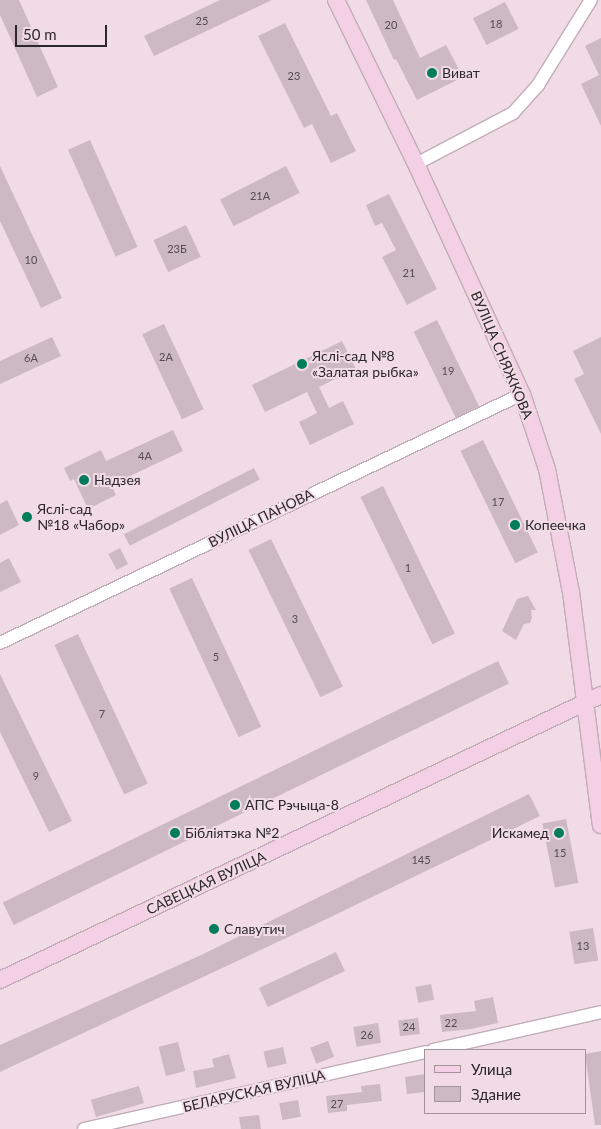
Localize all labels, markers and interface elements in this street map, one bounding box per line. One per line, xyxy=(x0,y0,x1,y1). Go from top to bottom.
house number: 25 xyxy=(196,14,208,28)
scale bar xyxy=(18,15,110,47)
house number: 18 xyxy=(490,17,502,31)
house number: 20 xyxy=(385,18,397,32)
text: 50 m xyxy=(23,25,57,43)
place label: Виват xyxy=(442,65,480,81)
marker: Виват xyxy=(426,67,438,79)
house number: 23 xyxy=(288,69,300,83)
house number: 21А xyxy=(250,189,270,203)
house number: 23Б xyxy=(167,242,187,256)
house number: 10 xyxy=(25,253,37,267)
house number: 21 xyxy=(403,266,415,280)
street label: ВУЛІЦА СНЯЖКОВА xyxy=(467,289,537,421)
place label: Яслі-сад №8 «Залатая рыбка» xyxy=(312,348,419,381)
house number: 2А xyxy=(159,350,173,364)
house number: 6А xyxy=(24,351,38,365)
marker: Яслі-сад №8 «Залатая рыбка» xyxy=(296,358,308,370)
house number: 19 xyxy=(442,364,454,378)
house number: 4А xyxy=(138,449,152,463)
place label: Надзея xyxy=(94,472,141,488)
marker: Надзея xyxy=(78,474,90,486)
street label: ВУЛІЦА ПАНОВА xyxy=(206,485,316,551)
house number: 17 xyxy=(492,495,504,509)
place label: Яслі-сад №18 «Чабор» xyxy=(37,501,125,534)
marker: Яслі-сад №18 «Чабор» xyxy=(21,511,33,523)
place label: Копеечка xyxy=(525,517,586,533)
marker: Копеечка xyxy=(509,519,521,531)
house number: 1 xyxy=(405,561,411,575)
house number: 3 xyxy=(292,612,298,626)
house number: 5 xyxy=(213,650,219,664)
house number: 7 xyxy=(99,707,105,721)
house number: 9 xyxy=(33,769,39,783)
place label: АПС Рэчыца-8 xyxy=(245,797,339,813)
marker: АПС Рэчыца-8 xyxy=(229,799,241,811)
place label: Бібліятэка №2 xyxy=(185,825,279,841)
place label: Искамед xyxy=(492,825,549,841)
marker: Бібліятэка №2 xyxy=(169,827,181,839)
marker: Искамед xyxy=(553,827,565,839)
house number: 15 xyxy=(554,846,566,860)
street label: САВЕЦКАЯ ВУЛІЦА xyxy=(144,848,268,918)
house number: 145 xyxy=(411,853,431,867)
place label: Славутич xyxy=(224,921,285,937)
marker: Славутич xyxy=(208,923,220,935)
house number: 13 xyxy=(577,939,589,953)
house number: 22 xyxy=(445,1016,457,1030)
house number: 24 xyxy=(403,1020,415,1034)
house number: 26 xyxy=(361,1028,373,1042)
legend xyxy=(424,1049,586,1114)
text: Улица xyxy=(471,1060,512,1078)
street label: БЕЛАРУСКАЯ ВУЛІЦА xyxy=(181,1066,327,1116)
text: Здание xyxy=(471,1085,521,1103)
house number: 27 xyxy=(331,1097,343,1111)

